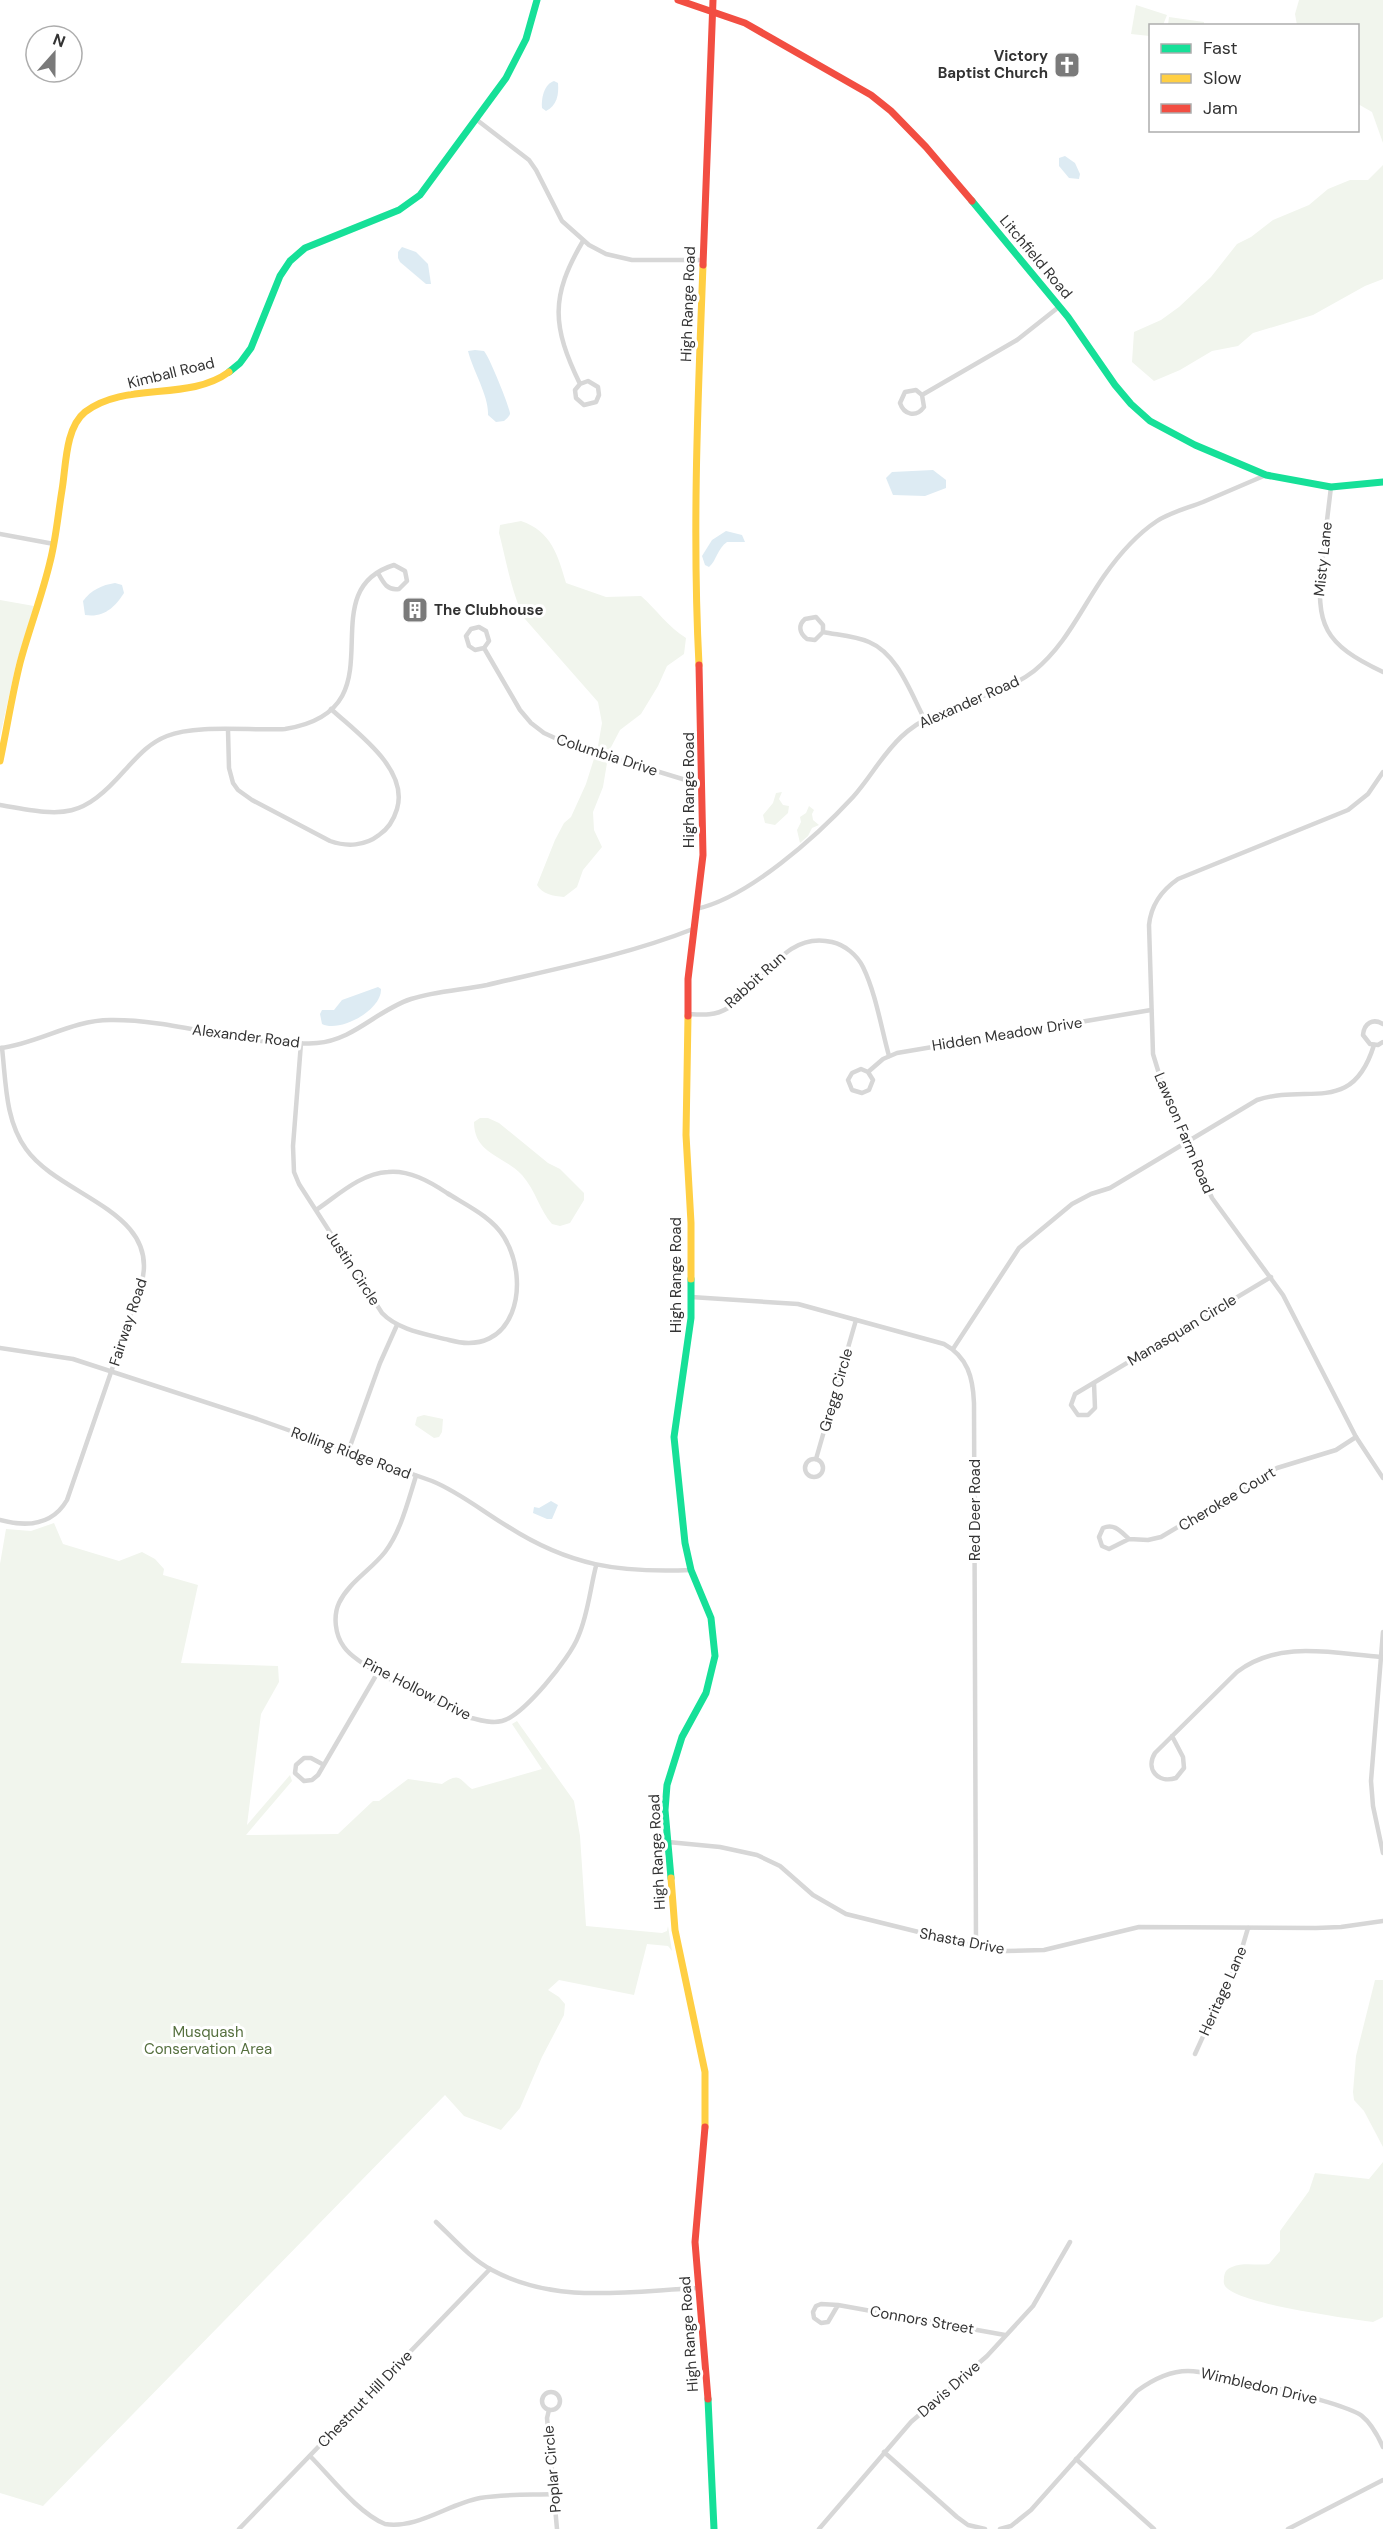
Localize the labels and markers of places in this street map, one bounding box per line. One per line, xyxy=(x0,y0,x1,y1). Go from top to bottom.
place label: Victory Baptist Church xyxy=(938,46,1048,83)
church icon: Victory Baptist Church xyxy=(1052,50,1082,80)
building icon: The Clubhouse xyxy=(400,595,430,625)
place label: The Clubhouse xyxy=(434,600,544,620)

